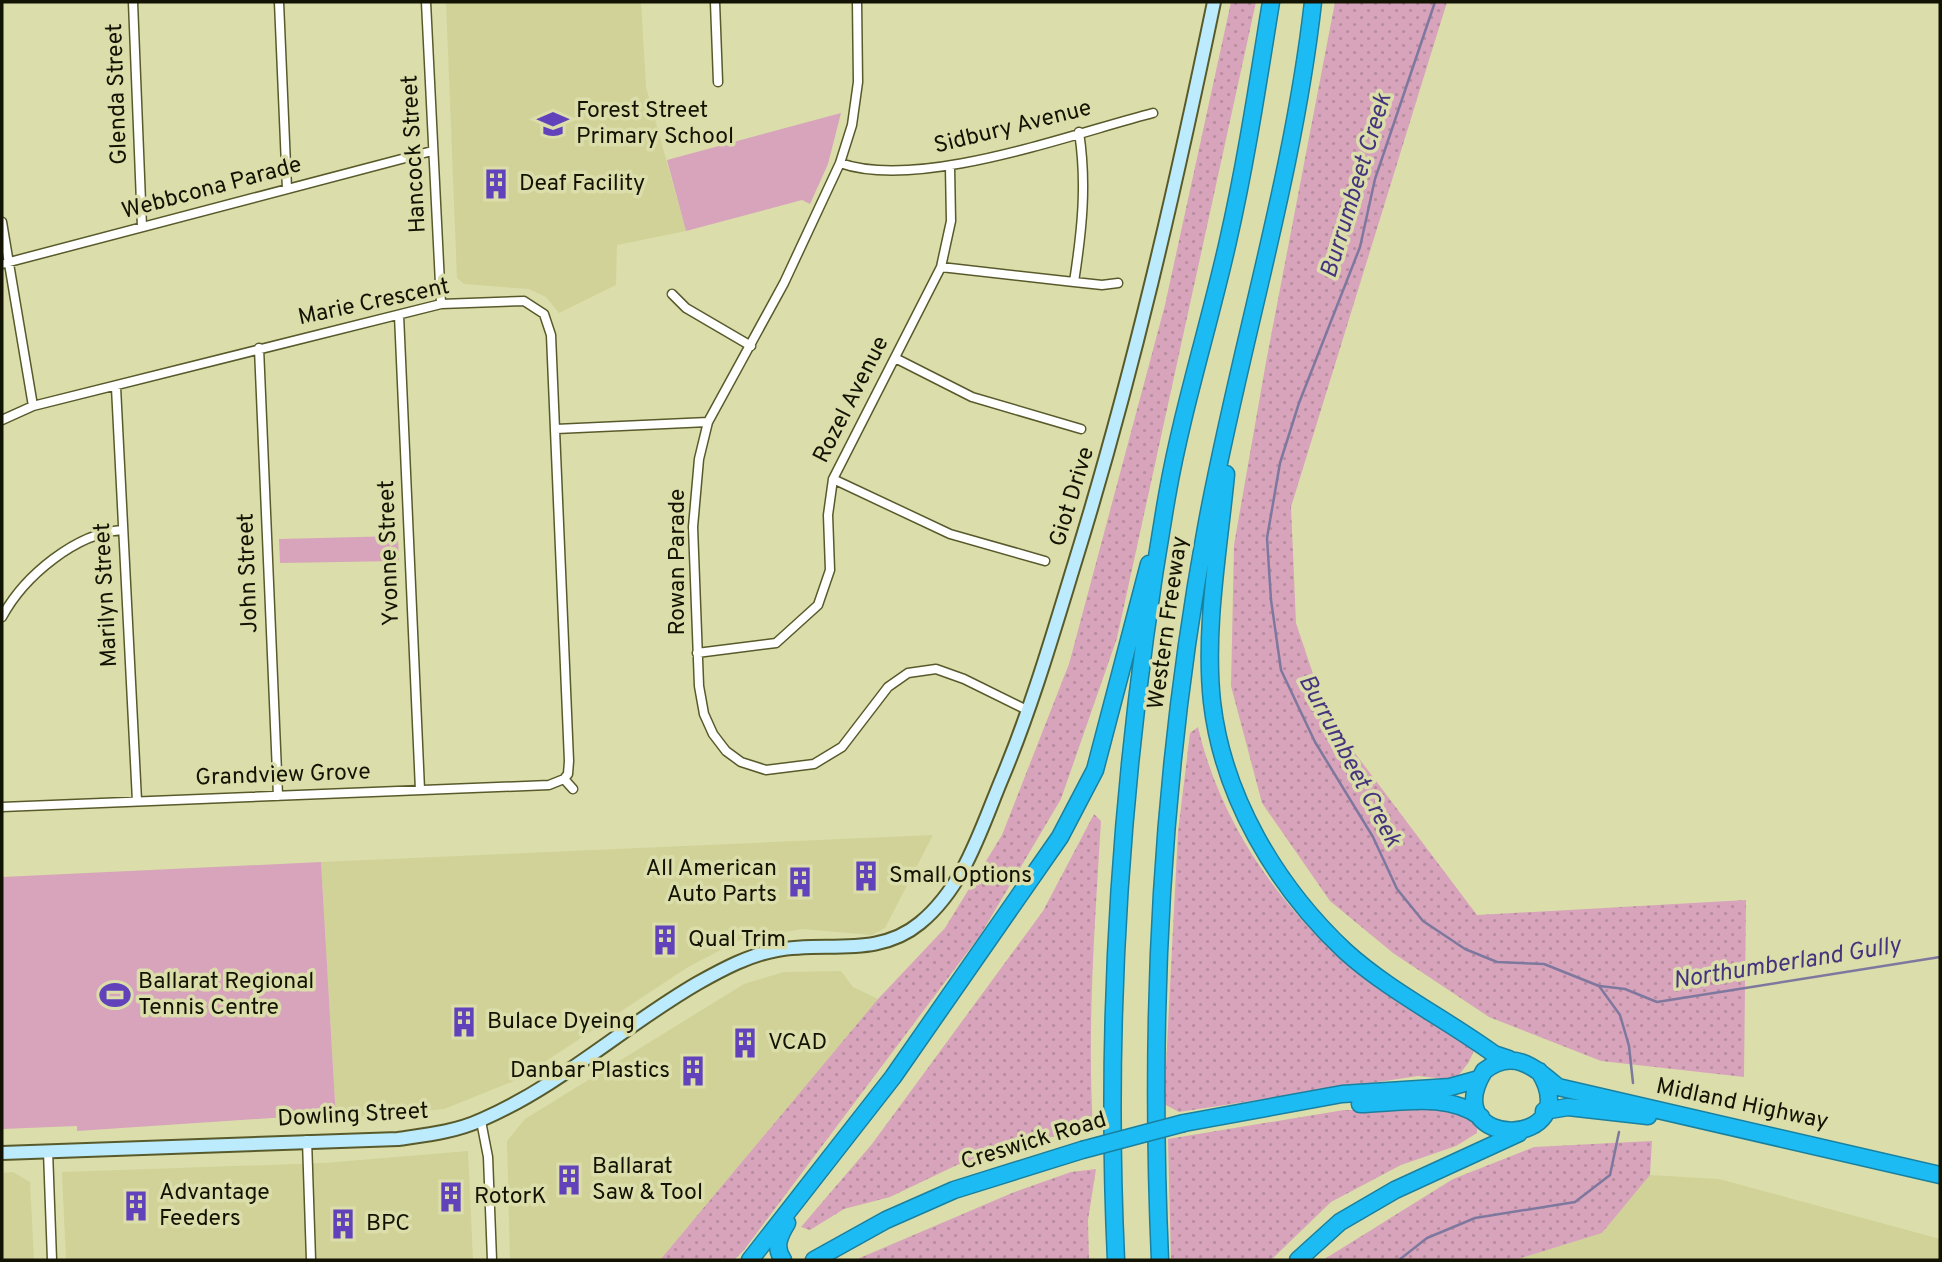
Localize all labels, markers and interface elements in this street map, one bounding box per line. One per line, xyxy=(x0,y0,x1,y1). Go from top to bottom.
street label: Glenda Street xyxy=(101,23,135,165)
street label: Hancock Street xyxy=(396,74,434,234)
water label: Burrumbeet Creek xyxy=(1315,89,1400,282)
street label: Sidbury Avenue xyxy=(931,94,1095,162)
place label: Forest Street Primary School xyxy=(576,97,734,152)
school or university icon: Forest Street Primary School xyxy=(536,107,570,141)
street label: Webbcona Parade xyxy=(119,151,305,227)
building icon: Deaf Facility xyxy=(479,167,513,201)
place label: Deaf Facility xyxy=(519,170,645,199)
street label: Marie Crescent xyxy=(296,273,452,333)
street label: Rozel Avenue xyxy=(808,332,896,468)
street label: Giot Drive xyxy=(1044,444,1102,550)
street label: Yvonne Street xyxy=(373,480,407,626)
street label: Rowan Parade xyxy=(664,489,693,635)
street label: John Street xyxy=(232,512,266,634)
street label: Marilyn Street xyxy=(89,522,125,668)
street label: Western Freeway xyxy=(1142,534,1196,712)
water label: Burrumbeet Creek xyxy=(1291,670,1408,853)
street label: Grandview Grove xyxy=(195,758,371,794)
place label: All American Auto Parts xyxy=(646,855,777,910)
building icon: Small Options xyxy=(849,859,883,893)
place label: Small Options xyxy=(889,862,1032,891)
building icon: All American Auto Parts xyxy=(783,865,817,899)
building icon: Qual Trim xyxy=(648,923,682,957)
place label: Qual Trim xyxy=(688,926,786,955)
water label: Northumberland Gully xyxy=(1671,931,1905,997)
place label: Ballarat Regional Tennis Centre xyxy=(138,968,314,1023)
sports icon: Ballarat Regional Tennis Centre xyxy=(98,978,132,1012)
building icon: Bulace Dyeing xyxy=(447,1005,481,1039)
place label: Bulace Dyeing xyxy=(487,1008,635,1037)
building icon: VCAD xyxy=(728,1026,762,1060)
place label: VCAD xyxy=(768,1029,827,1058)
building icon: Danbar Plastics xyxy=(676,1054,710,1088)
place label: Danbar Plastics xyxy=(510,1057,670,1086)
street label: Midland Highway xyxy=(1653,1073,1831,1137)
street label: Dowling Street xyxy=(277,1098,429,1134)
street label: Creswick Road xyxy=(958,1106,1110,1178)
place label: Ballarat Saw & Tool xyxy=(592,1153,703,1208)
building icon: Ballarat Saw & Tool xyxy=(552,1163,586,1197)
place label: Advantage Feeders xyxy=(159,1179,270,1234)
building icon: RotorK xyxy=(434,1180,468,1214)
place label: RotorK xyxy=(474,1183,547,1212)
building icon: Advantage Feeders xyxy=(119,1189,153,1223)
building icon: BPC xyxy=(326,1207,360,1241)
place label: BPC xyxy=(366,1210,410,1239)

